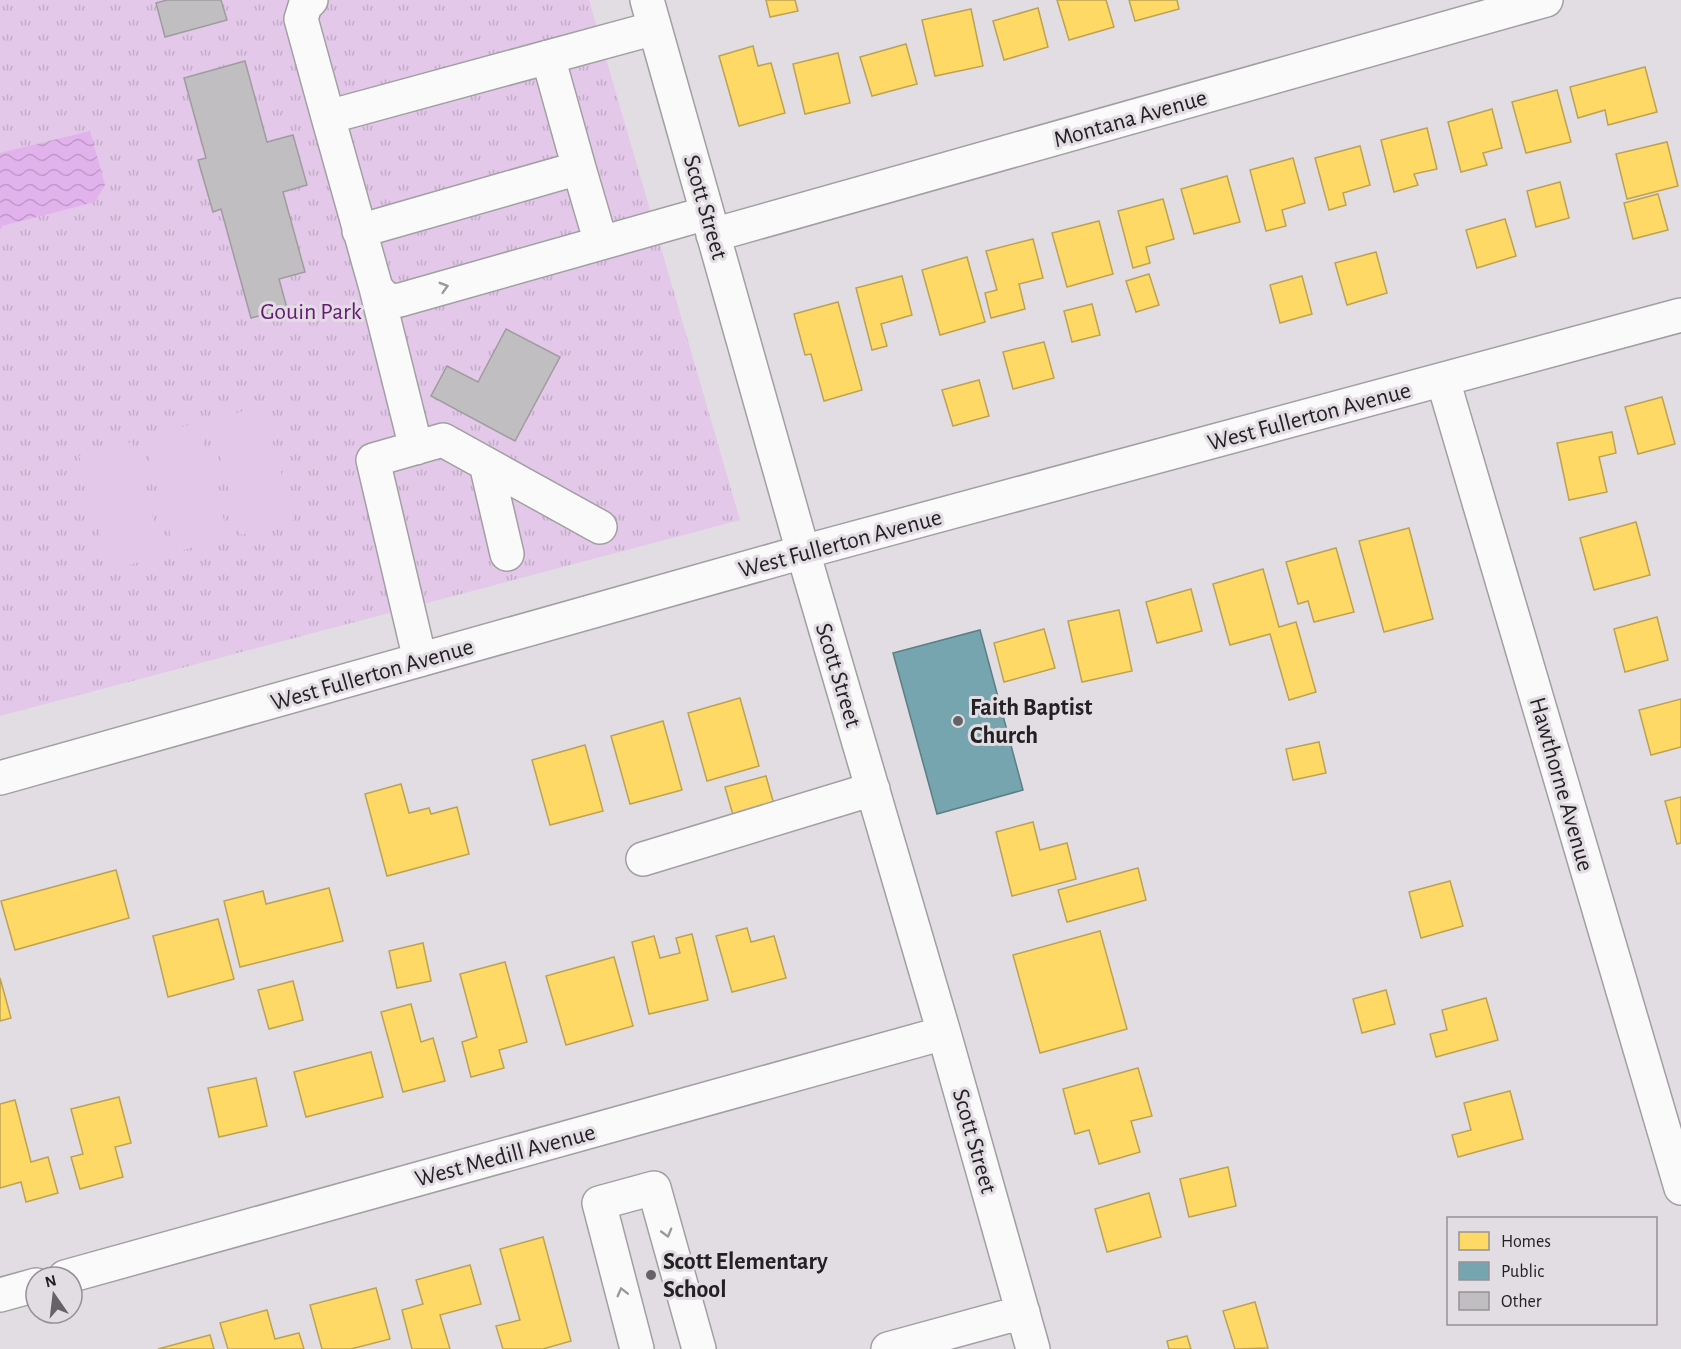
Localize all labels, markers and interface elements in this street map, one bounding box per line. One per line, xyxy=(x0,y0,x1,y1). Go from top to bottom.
street label: Montana Avenue xyxy=(1051,86,1210,152)
street label: Scott Street xyxy=(679,152,732,263)
one-way arrow xyxy=(438,282,449,294)
park label: Gouin Park xyxy=(260,300,362,324)
street label: West Fullerton Avenue xyxy=(1205,378,1413,456)
street label: West Fullerton Avenue xyxy=(736,505,944,583)
street label: Scott Street xyxy=(811,620,865,731)
street label: West Fullerton Avenue xyxy=(268,635,476,715)
street label: Hawthorne Avenue xyxy=(1525,695,1597,874)
place label: Faith Baptist Church xyxy=(970,696,1092,748)
marker: Faith Baptist Church xyxy=(951,714,965,728)
street label: Scott Street xyxy=(948,1086,1001,1197)
street label: West Medill Avenue xyxy=(413,1120,598,1192)
legend xyxy=(1447,1217,1657,1325)
one-way arrow xyxy=(659,1227,672,1237)
text: Homes xyxy=(1501,1233,1551,1251)
place label: Scott Elementary School xyxy=(663,1250,828,1302)
text: Public xyxy=(1501,1263,1544,1281)
north arrow xyxy=(24,1265,84,1325)
marker: Scott Elementary School xyxy=(644,1268,658,1282)
text: N xyxy=(43,1272,58,1291)
one-way arrow xyxy=(617,1288,629,1298)
text: Other xyxy=(1501,1293,1542,1311)

